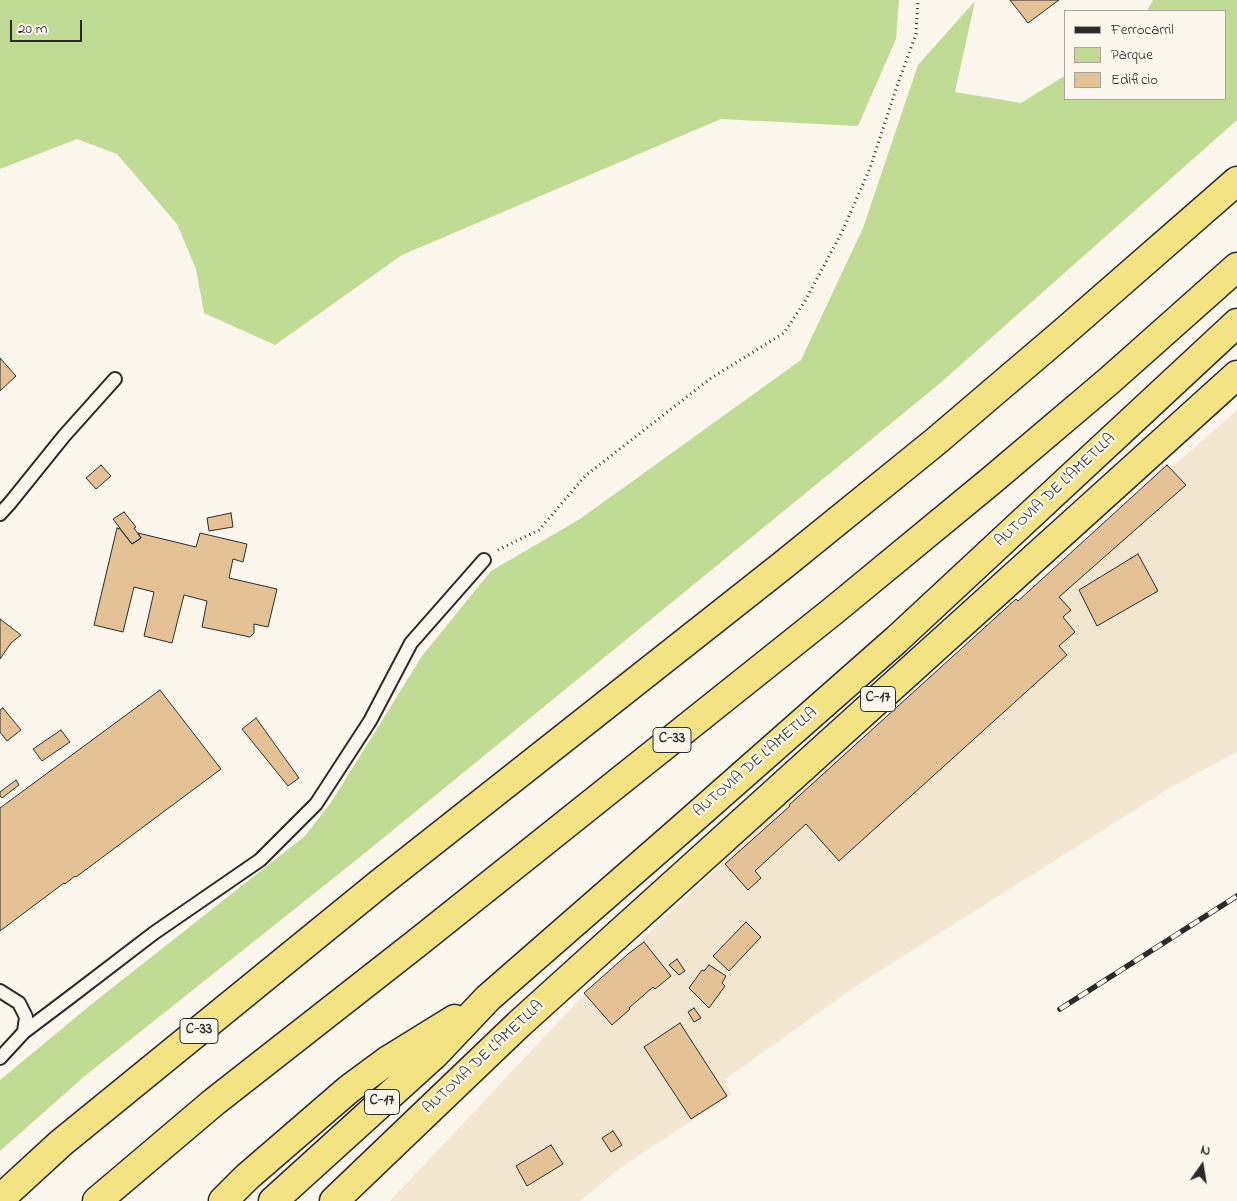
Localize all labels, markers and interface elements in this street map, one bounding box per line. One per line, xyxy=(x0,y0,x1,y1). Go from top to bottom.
scale bar xyxy=(12,10,85,42)
legend xyxy=(1064,10,1227,100)
text: 20 m xyxy=(18,18,47,40)
text: Ferrocarril xyxy=(1111,19,1174,41)
text: Parque xyxy=(1111,44,1153,66)
text: Edificio xyxy=(1111,69,1158,91)
street label: AUTOVIA DE L'AMETLLA xyxy=(992,430,1120,552)
road number: C-17 xyxy=(860,686,896,712)
street label: AUTOVIA DE L'AMETLLA xyxy=(690,704,822,822)
road number: C-33 xyxy=(653,728,691,752)
street label: AUTOVIA DE L'AMETLLA xyxy=(420,997,548,1119)
road number: C-33 xyxy=(180,1018,218,1044)
road number: C-17 xyxy=(364,1090,400,1114)
text: N xyxy=(1199,1140,1212,1162)
north arrow xyxy=(1177,1141,1227,1191)

